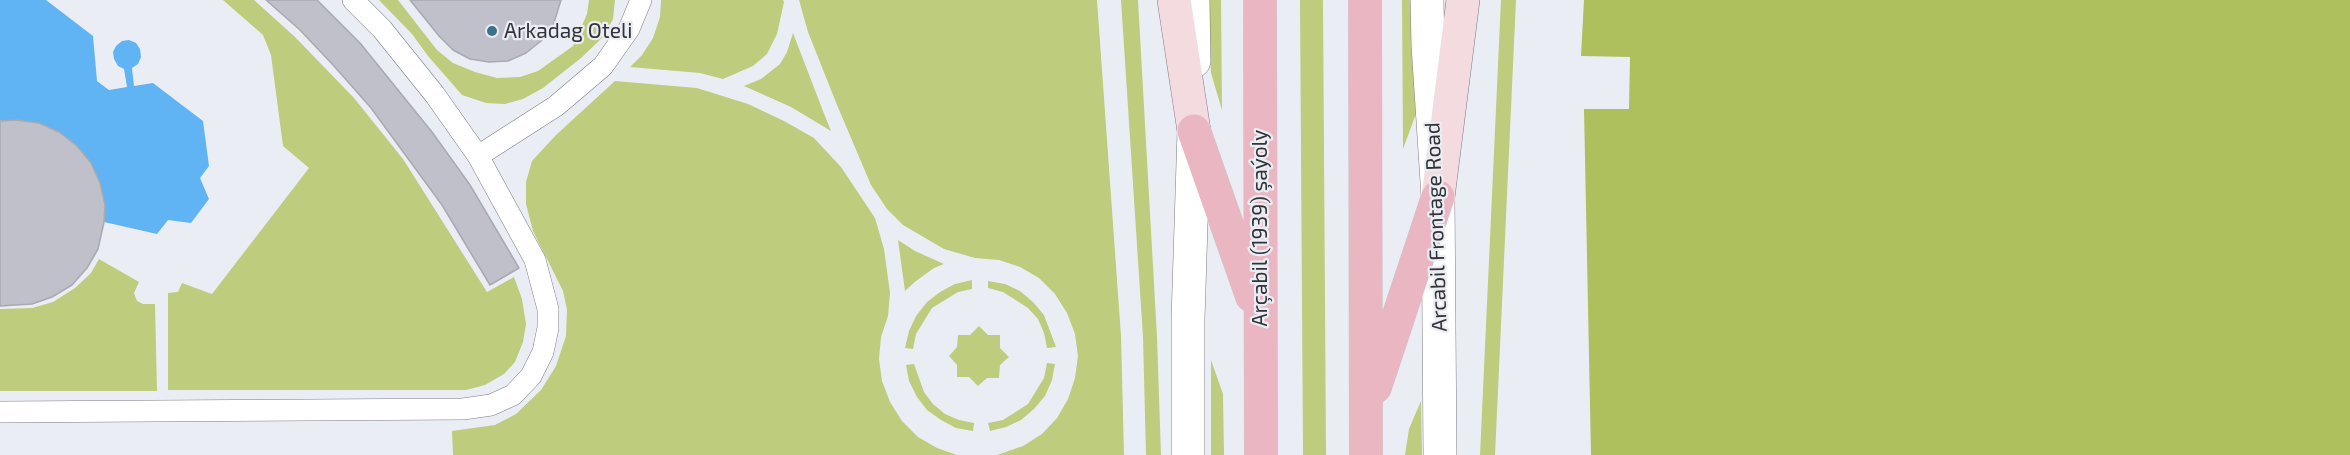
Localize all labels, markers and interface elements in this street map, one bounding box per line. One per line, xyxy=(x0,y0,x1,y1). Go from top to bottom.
place label: Arkadag Oteli xyxy=(504,18,632,44)
marker: Arkadag Oteli xyxy=(485,24,499,38)
street label: Arcabil Frontage Road xyxy=(1420,122,1452,332)
street label: Arçabil (1939) şaýoly xyxy=(1247,130,1273,326)

